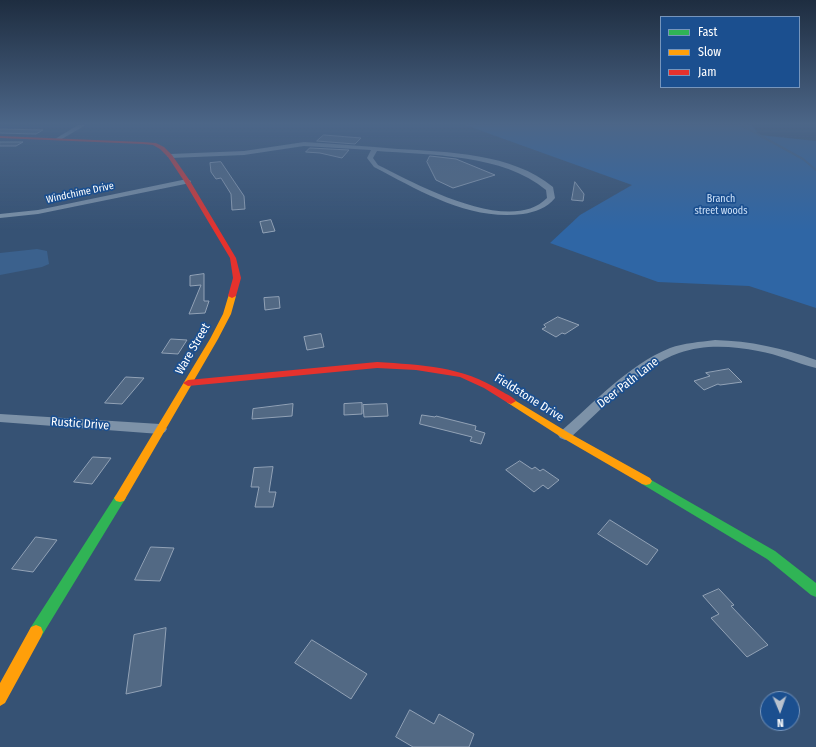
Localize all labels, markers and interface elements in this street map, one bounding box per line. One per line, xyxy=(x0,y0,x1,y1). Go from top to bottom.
legend xyxy=(660,16,800,88)
text: Fast xyxy=(698,25,717,39)
text: Slow xyxy=(698,45,721,59)
text: Jam xyxy=(698,65,716,79)
street label: Windchime Drive xyxy=(45,180,115,206)
park label: Branch street woods xyxy=(695,193,747,216)
street label: Ware Street xyxy=(173,321,213,377)
street label: Deer Path Lane xyxy=(594,355,662,411)
street label: Fieldstone Drive xyxy=(492,371,566,425)
street label: Rustic Drive xyxy=(50,415,110,433)
north arrow xyxy=(760,691,800,731)
text: N xyxy=(777,716,784,729)

